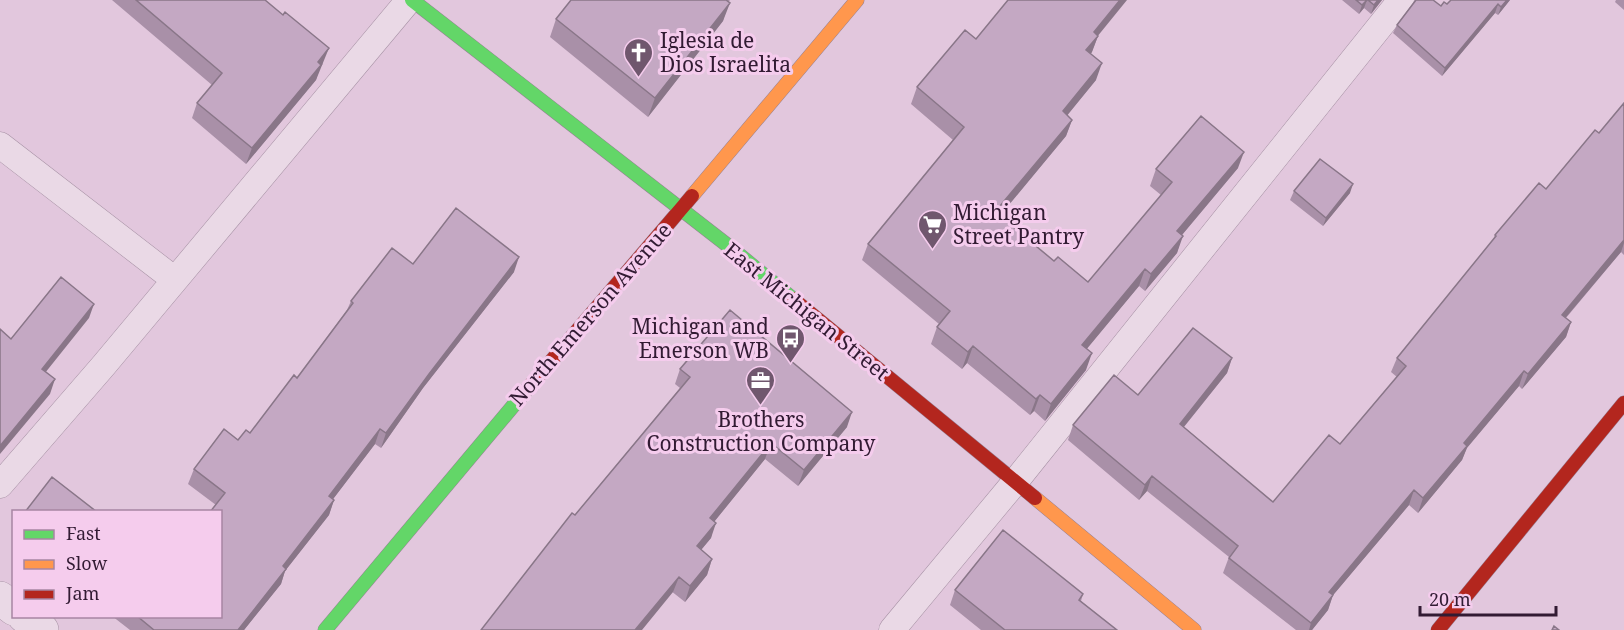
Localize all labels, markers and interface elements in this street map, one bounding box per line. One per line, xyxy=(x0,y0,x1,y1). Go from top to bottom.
place label: Iglesia de Dios Israelita xyxy=(660,26,791,78)
church icon: Iglesia de Dios Israelita xyxy=(623,36,655,78)
place label: Michigan Street Pantry xyxy=(953,198,1084,250)
supermarket icon: Michigan Street Pantry xyxy=(916,208,948,250)
street label: North Emerson Avenue xyxy=(503,217,677,411)
street label: East Michigan Street xyxy=(719,236,895,386)
place label: Michigan and Emerson WB xyxy=(632,312,769,364)
bus stop icon: Michigan and Emerson WB xyxy=(774,322,806,364)
office icon: Brothers Construction Company xyxy=(745,364,777,406)
place label: Brothers Construction Company xyxy=(647,405,876,457)
legend xyxy=(12,510,222,618)
text: Fast xyxy=(66,521,101,545)
text: Slow xyxy=(66,551,108,575)
scale bar xyxy=(1420,579,1556,617)
text: Jam xyxy=(65,581,100,605)
text: 20 m xyxy=(1429,587,1471,611)

